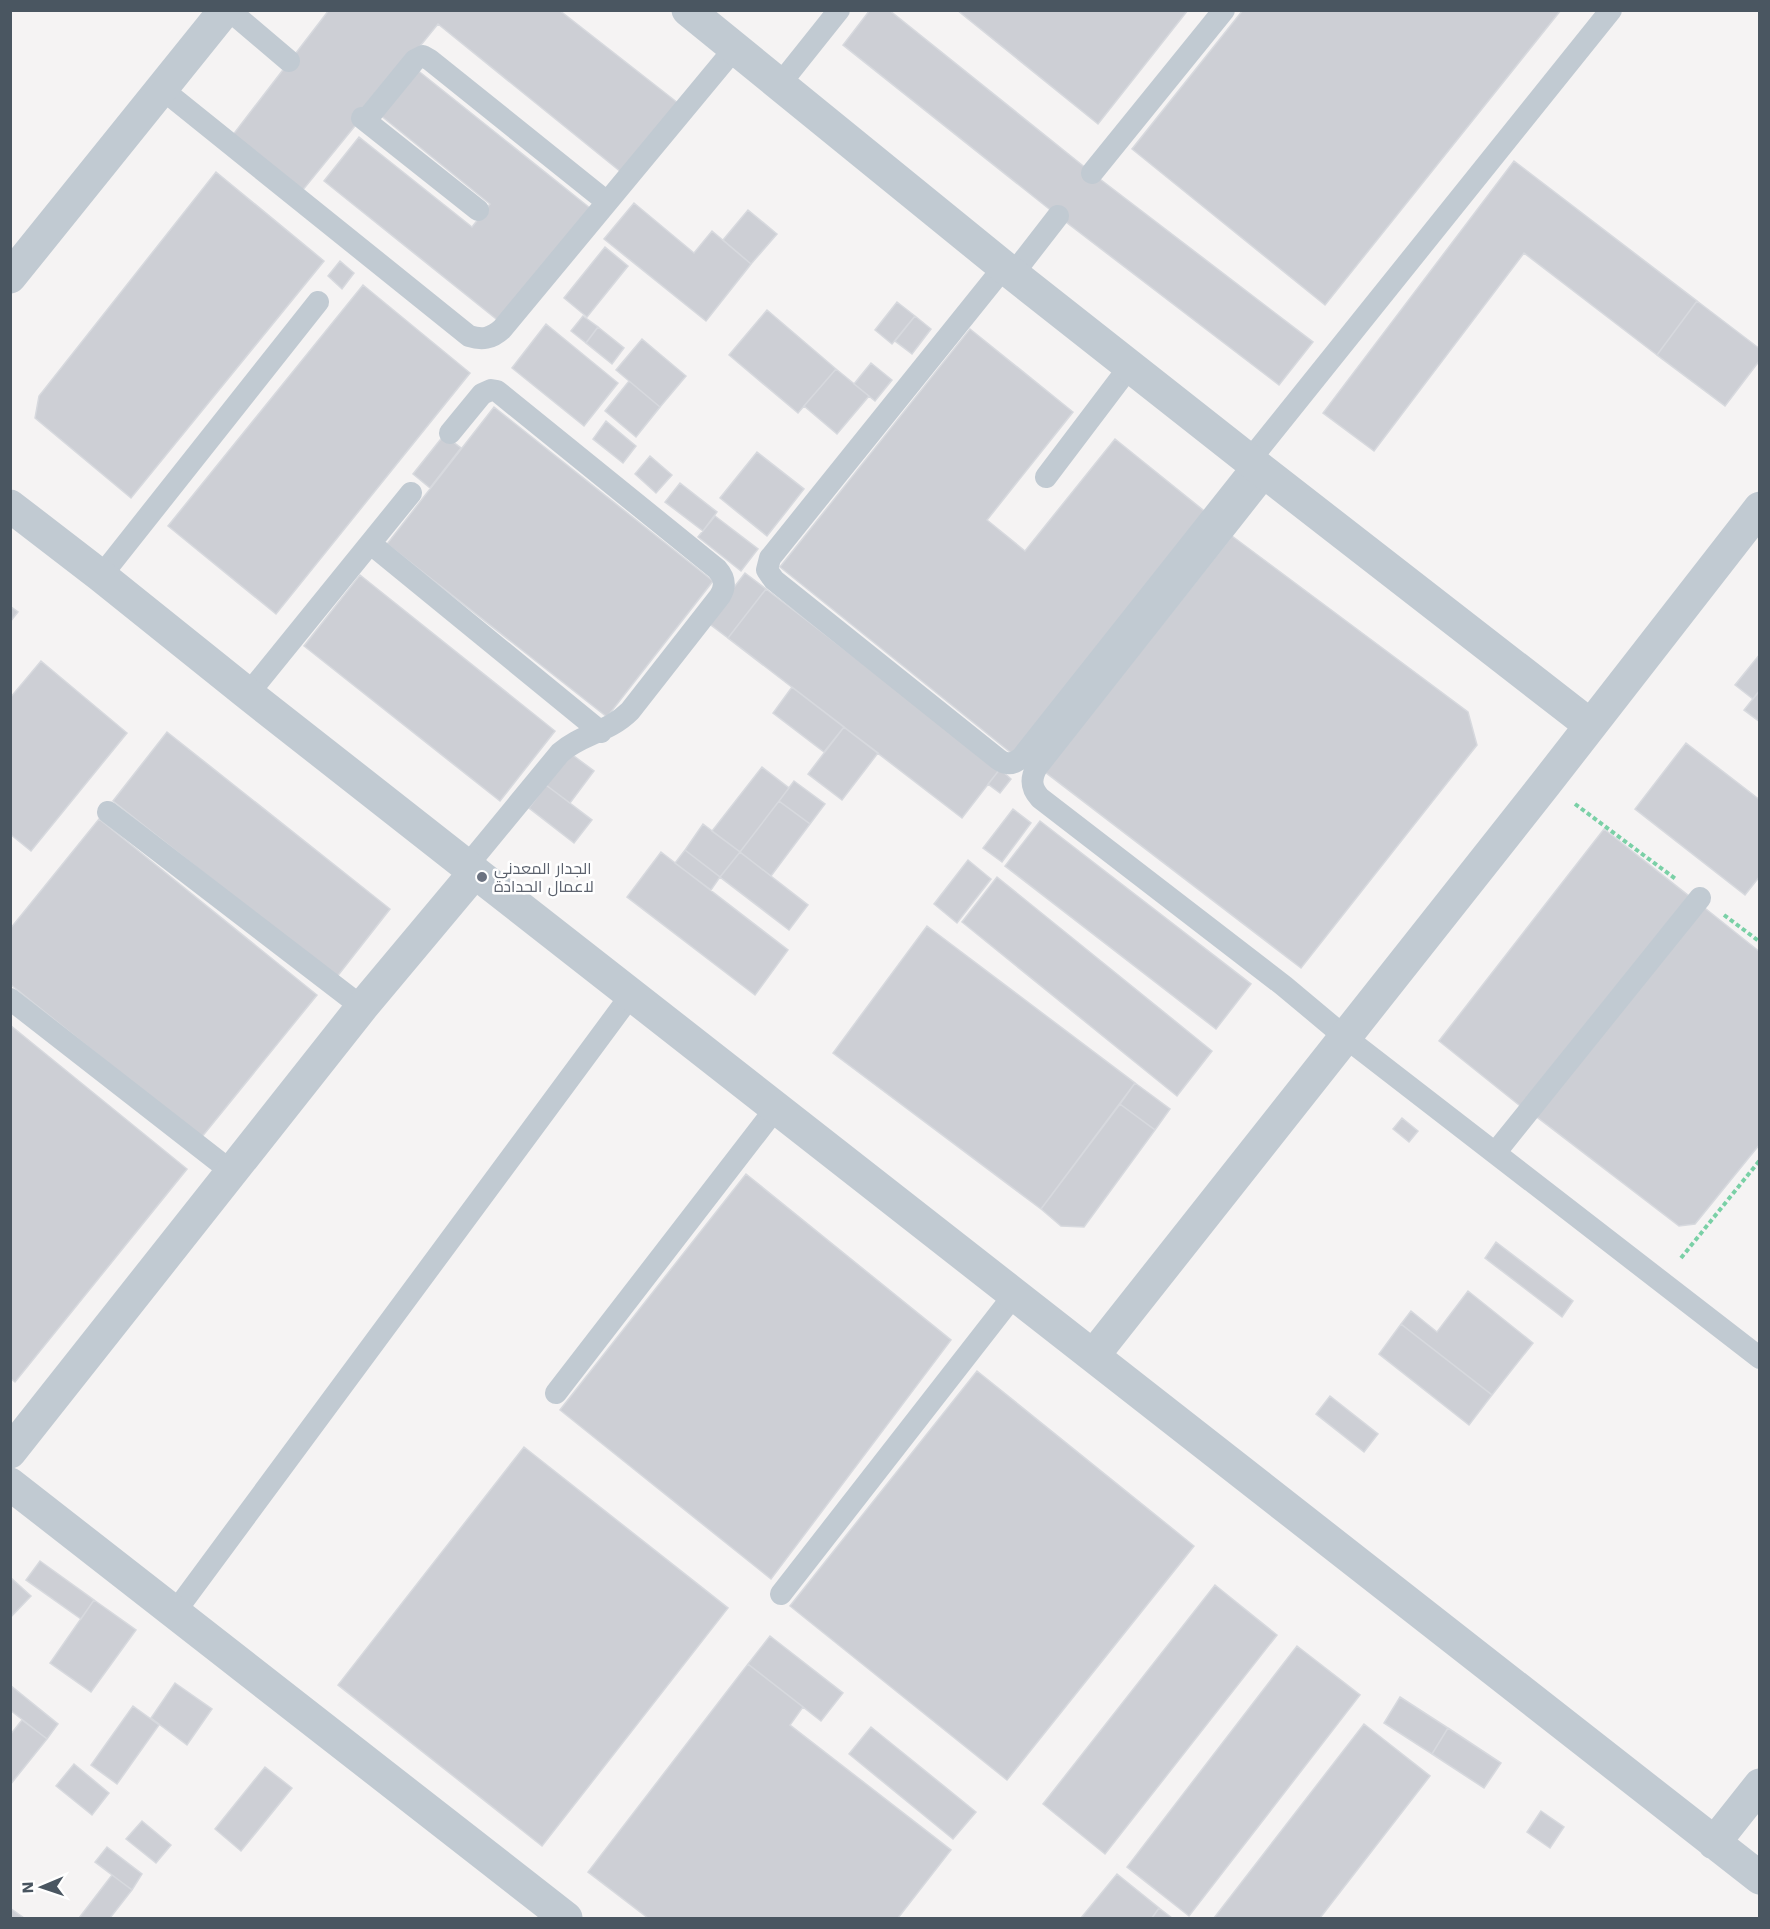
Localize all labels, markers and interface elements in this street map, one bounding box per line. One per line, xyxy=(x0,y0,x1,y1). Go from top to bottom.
place label: الجدار المعدني لاعمال الحدادة xyxy=(494,859,594,897)
marker: الجدار المعدني لاعمال الحدادة xyxy=(475,870,489,884)
north arrow xyxy=(12,1857,72,1917)
text: N xyxy=(18,1881,37,1894)

